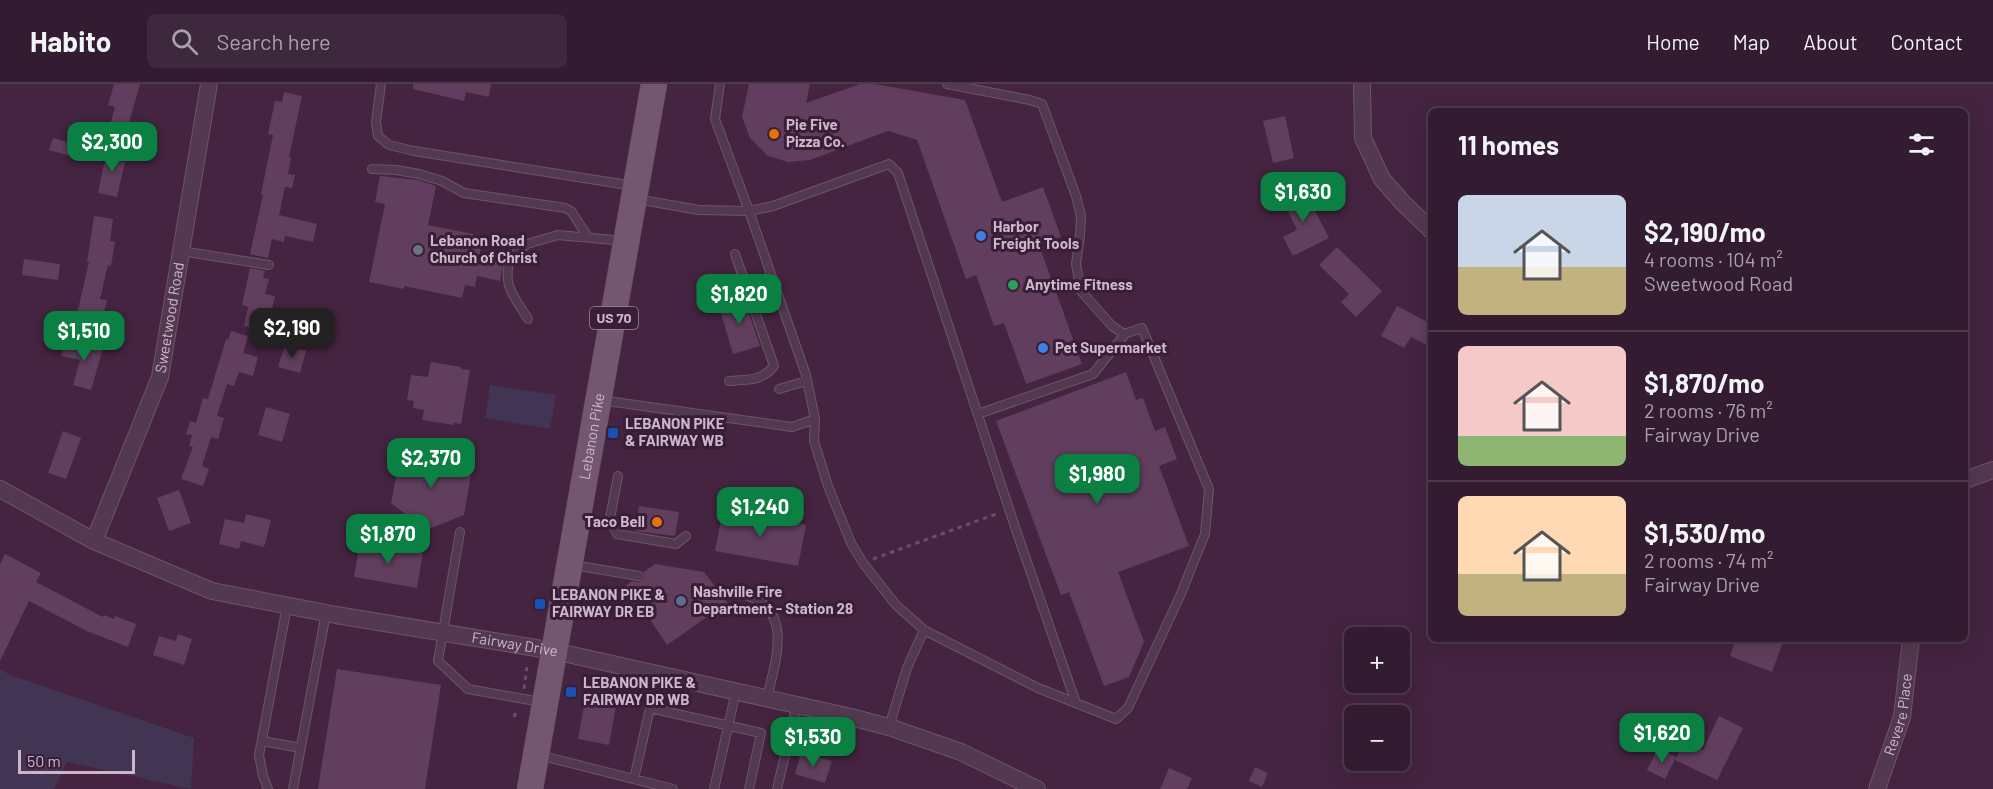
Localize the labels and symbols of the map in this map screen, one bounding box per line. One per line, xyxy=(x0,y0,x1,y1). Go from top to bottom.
place label: Pie Five Pizza Co. xyxy=(786,115,845,150)
pin: $2,300 xyxy=(63,122,161,173)
marker: Pie Five Pizza Co. xyxy=(767,127,781,141)
pin: $1,630 xyxy=(1254,172,1352,223)
place label: Harbor Freight Tools xyxy=(993,217,1080,252)
marker: Harbor Freight Tools xyxy=(974,229,988,243)
place label: Lebanon Road Church of Christ xyxy=(430,231,538,266)
marker: Lebanon Road Church of Christ xyxy=(411,243,425,257)
street label: Sweetwood Road xyxy=(151,261,187,374)
pin: $1,820 xyxy=(690,274,788,325)
place label: Anytime Fitness xyxy=(1025,275,1133,293)
marker: Anytime Fitness xyxy=(1006,278,1020,292)
road number: US 70 xyxy=(590,307,638,329)
pin: $2,190 xyxy=(243,308,341,359)
pin: $1,510 xyxy=(35,311,133,362)
place label: Pet Supermarket xyxy=(1055,338,1167,356)
marker: Pet Supermarket xyxy=(1036,341,1050,355)
street label: Lebanon Pike xyxy=(575,392,607,481)
place label: LEBANON PIKE & FAIRWAY WB xyxy=(625,414,725,449)
marker: LEBANON PIKE & FAIRWAY WB xyxy=(606,426,620,440)
pin: $2,370 xyxy=(382,438,480,489)
pin: $1,980 xyxy=(1048,454,1146,505)
pin: $1,240 xyxy=(711,487,809,538)
place label: Taco Bell xyxy=(585,512,645,530)
pin: $1,870 xyxy=(339,514,437,565)
marker: Taco Bell xyxy=(650,515,664,529)
place label: Nashville Fire Department - Station 28 xyxy=(693,582,853,617)
place label: LEBANON PIKE & FAIRWAY DR EB xyxy=(552,585,665,620)
marker: Nashville Fire Department - Station 28 xyxy=(674,594,688,608)
marker: LEBANON PIKE & FAIRWAY DR EB xyxy=(533,597,547,611)
street label: Fairway Drive xyxy=(470,628,559,659)
street label: Revere Place xyxy=(1879,672,1915,758)
place label: LEBANON PIKE & FAIRWAY DR WB xyxy=(583,673,696,708)
marker: LEBANON PIKE & FAIRWAY DR WB xyxy=(564,685,578,699)
pin: $1,620 xyxy=(1613,713,1711,764)
pin: $1,530 xyxy=(764,717,862,768)
scale bar xyxy=(18,747,135,774)

